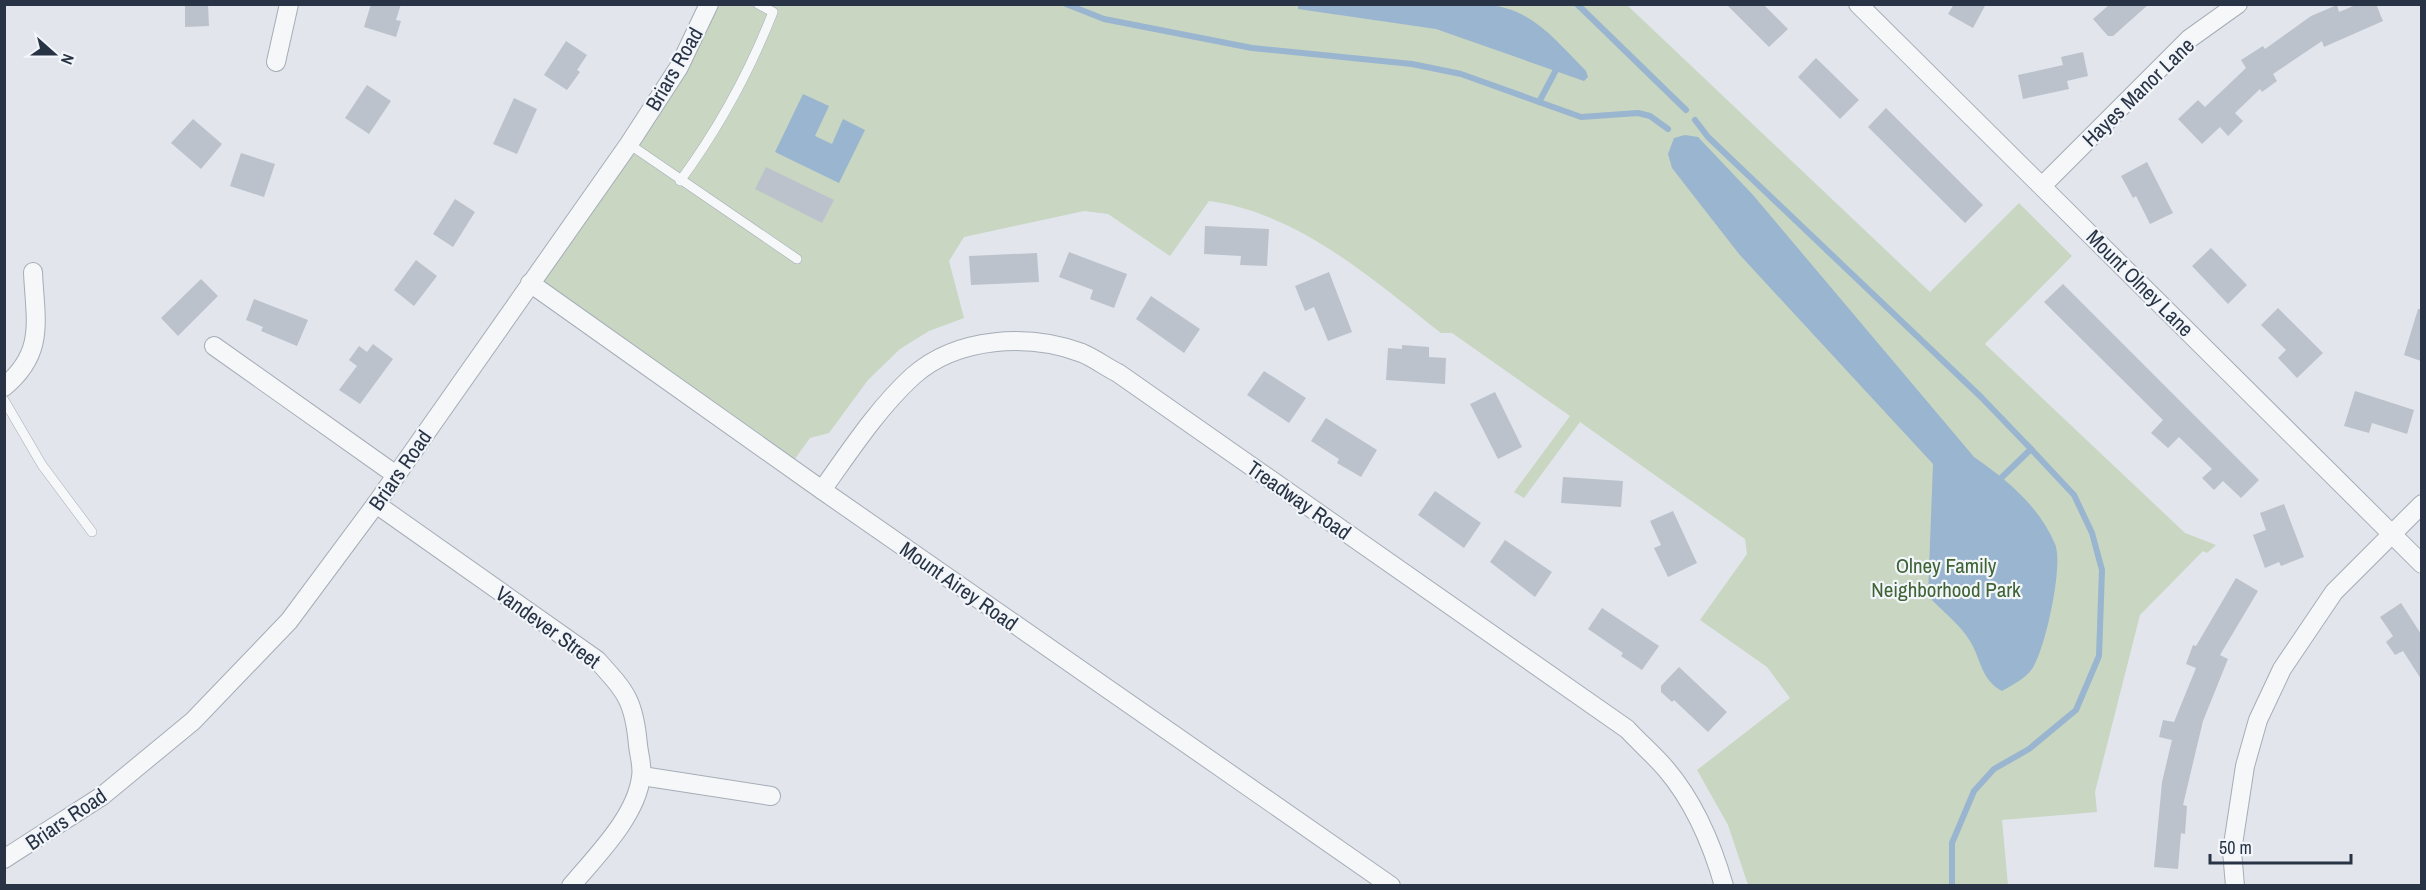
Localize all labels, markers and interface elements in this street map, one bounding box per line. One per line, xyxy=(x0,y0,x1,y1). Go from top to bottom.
street label: Briars Road xyxy=(638,22,710,116)
north arrow xyxy=(24,24,84,84)
street label: Hayes Manor Lane xyxy=(2076,31,2200,153)
text: N xyxy=(56,51,80,68)
street label: Mount Olney Lane xyxy=(2080,223,2200,343)
street label: Briars Road xyxy=(362,424,438,516)
street label: Treadway Road xyxy=(1241,453,1357,547)
street label: Mount Airey Road xyxy=(894,535,1024,637)
park label: Olney Family Neighborhood Park xyxy=(1871,551,2021,604)
street label: Vandever Street xyxy=(490,579,607,675)
street label: Briars Road xyxy=(20,781,112,857)
scale bar xyxy=(2210,827,2351,865)
text: 50 m xyxy=(2219,835,2252,860)

